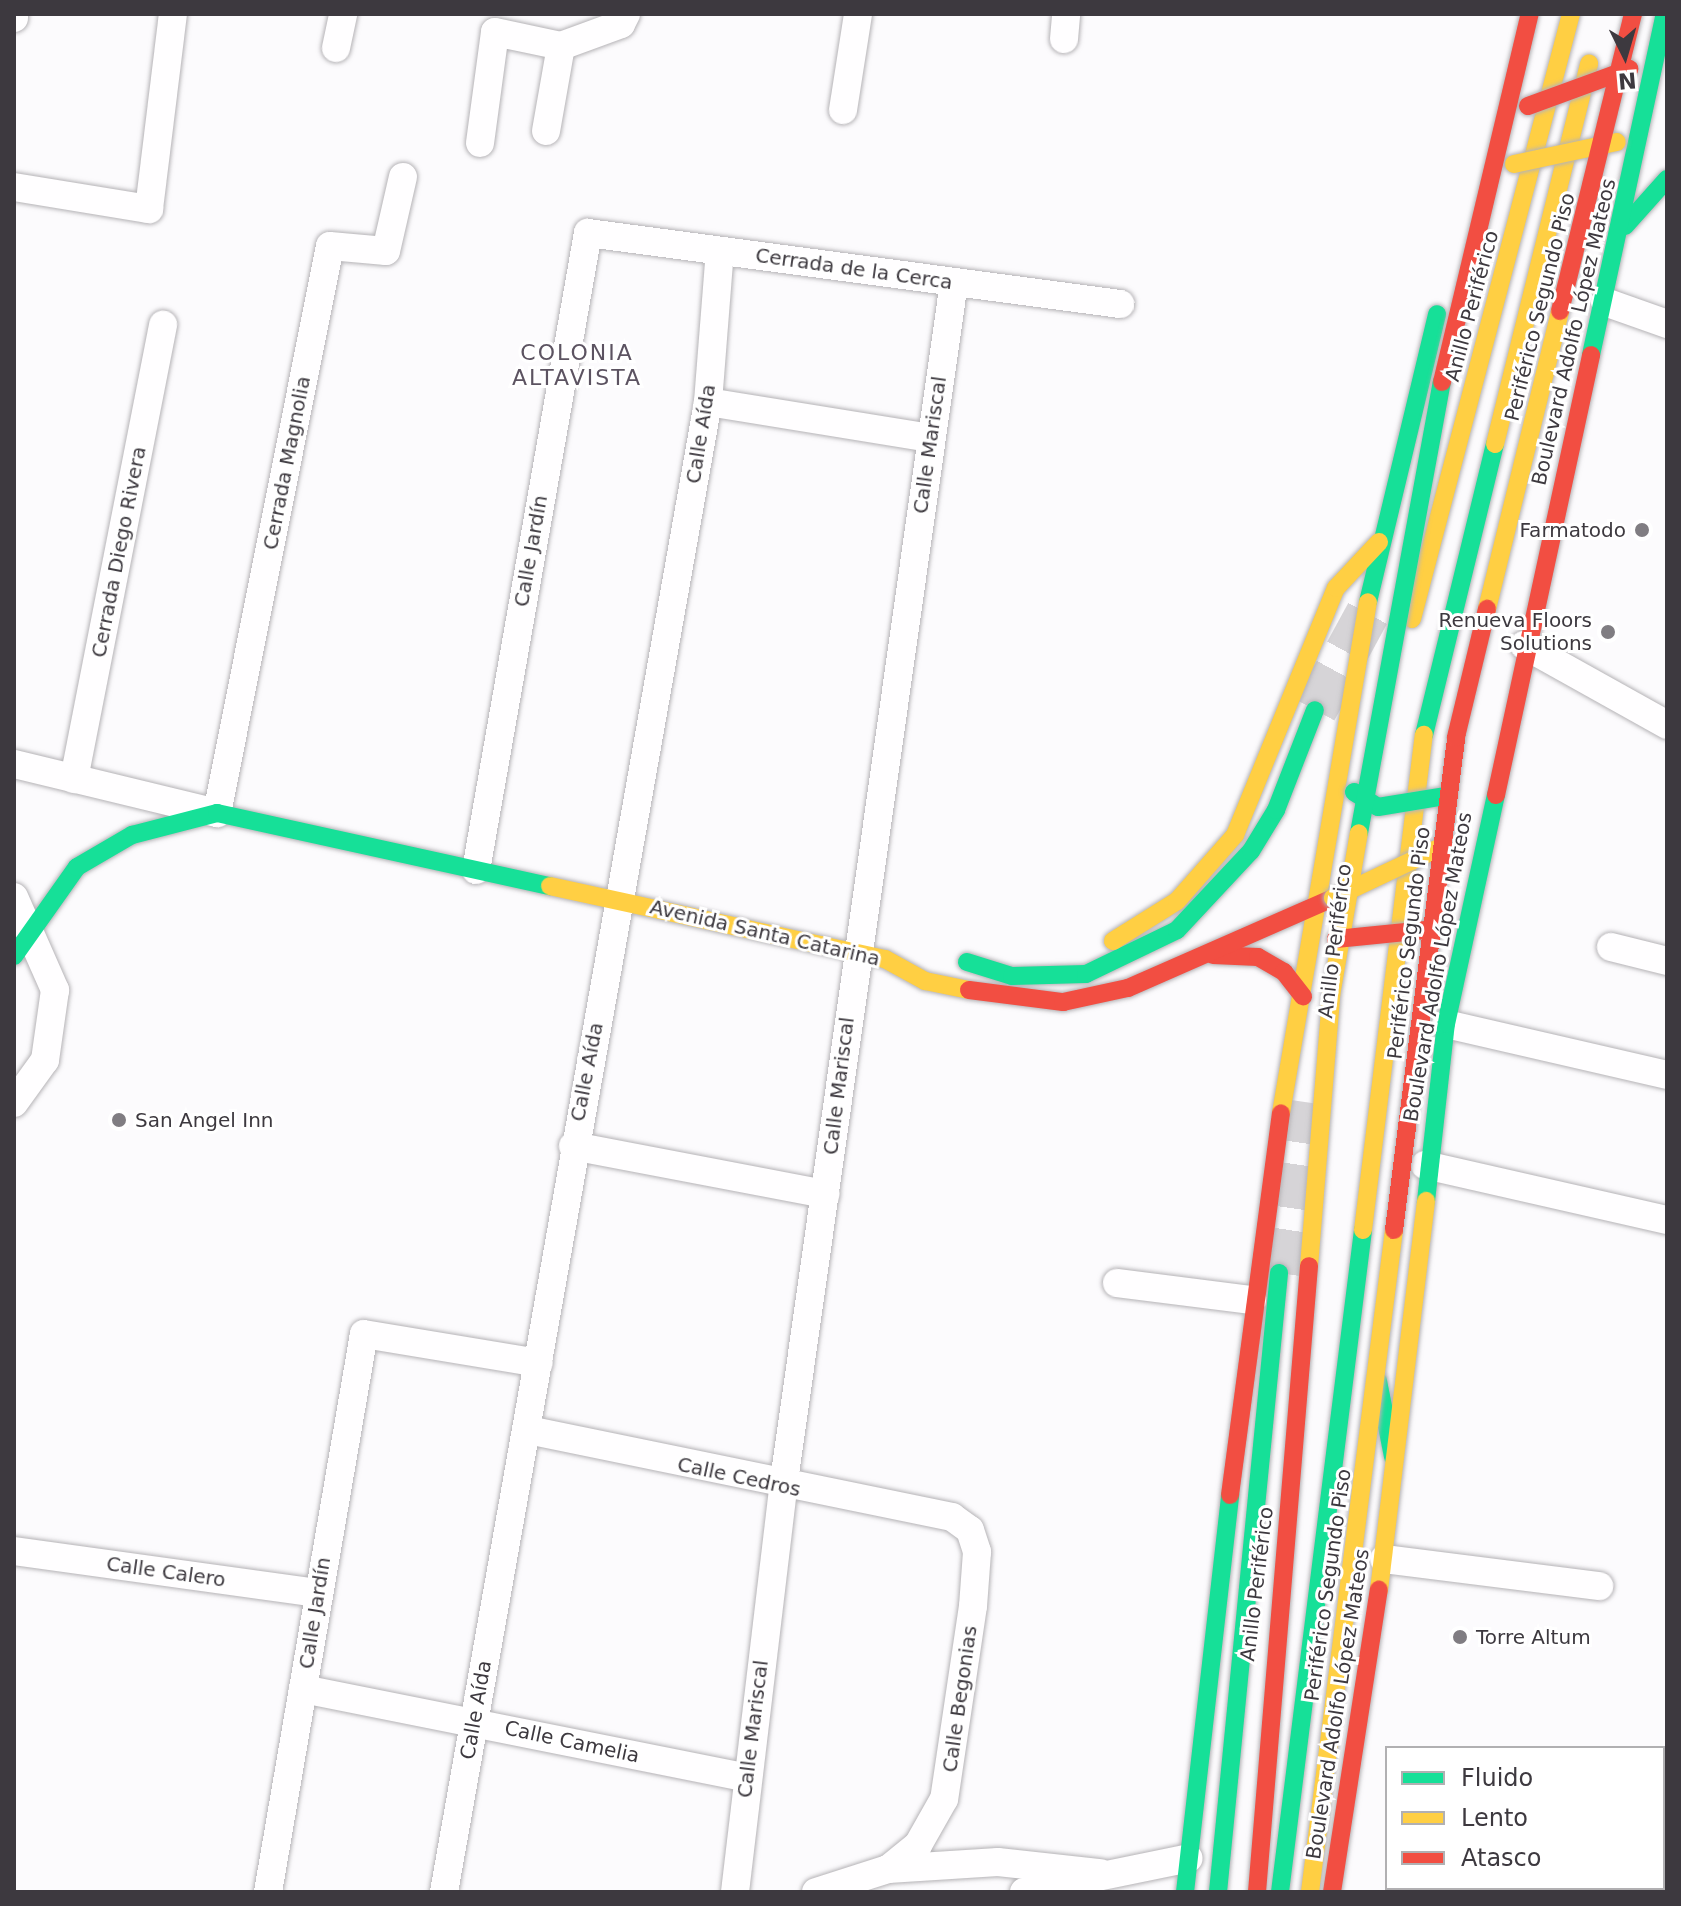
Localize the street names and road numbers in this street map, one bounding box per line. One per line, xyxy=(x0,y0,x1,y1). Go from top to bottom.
street label: Boulevard Adolfo López Mateos xyxy=(1527,176,1621,488)
street label: Periférico Segundo Piso xyxy=(1500,190,1580,424)
street label: Anillo Periférico xyxy=(1440,228,1504,384)
street label: Cerrada de la Cerca xyxy=(754,243,954,295)
street label: Cerrada Magnolia xyxy=(258,374,316,552)
street label: Calle Mariscal xyxy=(908,375,952,515)
street label: Calle Aída xyxy=(681,383,721,485)
street label: Cerrada Diego Rivera xyxy=(87,444,151,660)
street label: Calle Jardín xyxy=(509,493,553,609)
street label: Boulevard Adolfo López Mateos xyxy=(1399,810,1477,1124)
street label: Periférico Segundo Piso xyxy=(1383,825,1435,1061)
street label: Anillo Periférico xyxy=(1314,862,1356,1020)
street label: Avenida Santa Catarina xyxy=(648,895,882,971)
street label: Calle Mariscal xyxy=(819,1016,859,1156)
street label: Calle Aída xyxy=(566,1021,608,1123)
street label: Calle Cedros xyxy=(675,1452,803,1502)
street label: Periférico Segundo Piso xyxy=(1300,1467,1356,1703)
street label: Anillo Periférico xyxy=(1236,1505,1278,1663)
street label: Boulevard Adolfo López Mateos xyxy=(1302,1547,1374,1861)
street label: Calle Calero xyxy=(105,1552,227,1592)
street label: Calle Jardín xyxy=(294,1555,336,1671)
street label: Calle Begonias xyxy=(938,1624,982,1774)
street label: Calle Aída xyxy=(455,1659,497,1761)
street label: Calle Mariscal xyxy=(733,1659,773,1799)
street label: Calle Camelia xyxy=(502,1716,642,1768)

